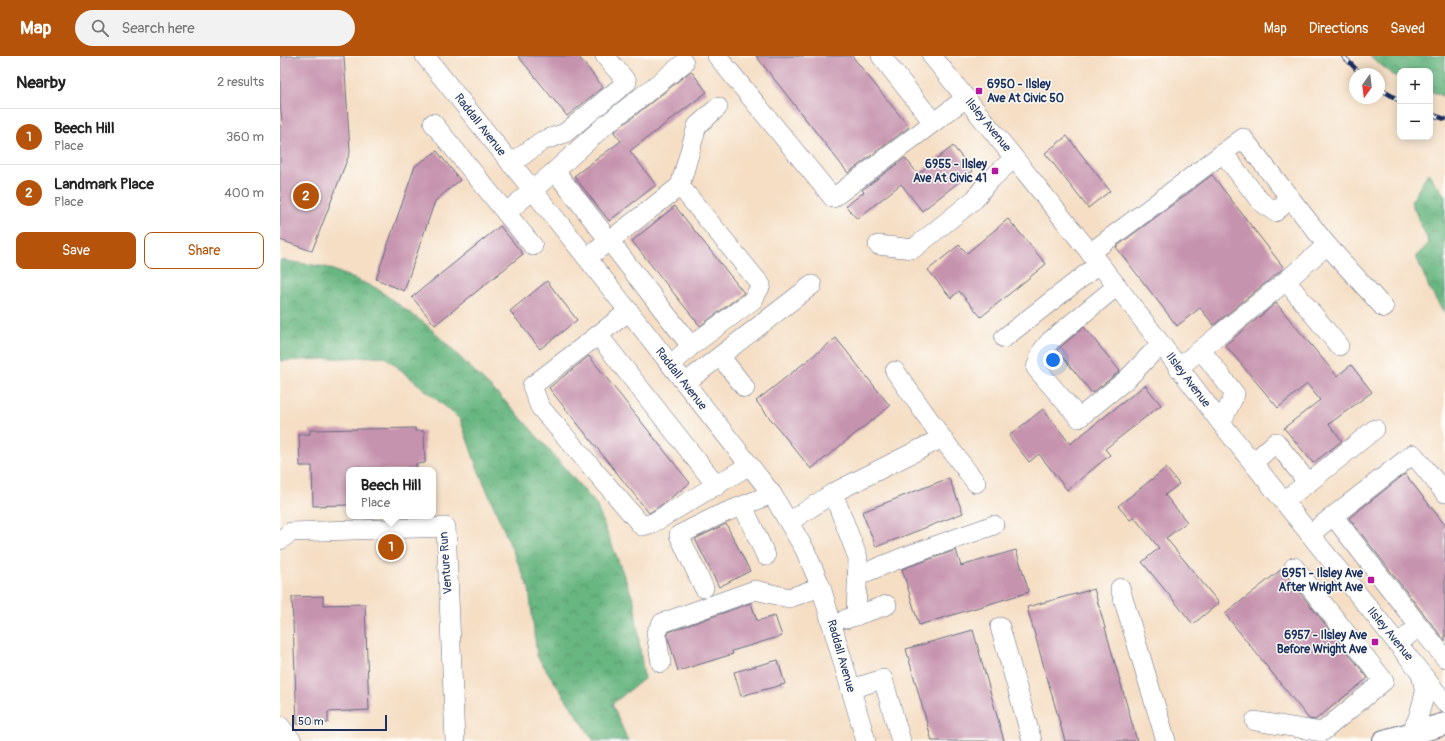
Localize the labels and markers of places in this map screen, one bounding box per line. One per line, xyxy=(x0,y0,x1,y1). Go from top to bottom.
place label: 6950 - Ilsley Ave At Civic 50 xyxy=(987,77,1064,106)
marker: 6950 - Ilsley Ave At Civic 50 xyxy=(974,86,984,96)
place label: 6955 - Ilsley Ave At Civic 41 xyxy=(913,157,988,186)
marker: 6955 - Ilsley Ave At Civic 41 xyxy=(990,166,1000,176)
pin: 2 xyxy=(293,181,319,211)
pin: 1 xyxy=(378,532,404,562)
place label: 6951 - Ilsley Ave After Wright Ave xyxy=(1278,566,1364,595)
marker: 6951 - Ilsley Ave After Wright Ave xyxy=(1366,575,1376,585)
place label: 6957 - Ilsley Ave Before Wright Ave xyxy=(1277,628,1368,657)
marker: 6957 - Ilsley Ave Before Wright Ave xyxy=(1370,637,1380,647)

